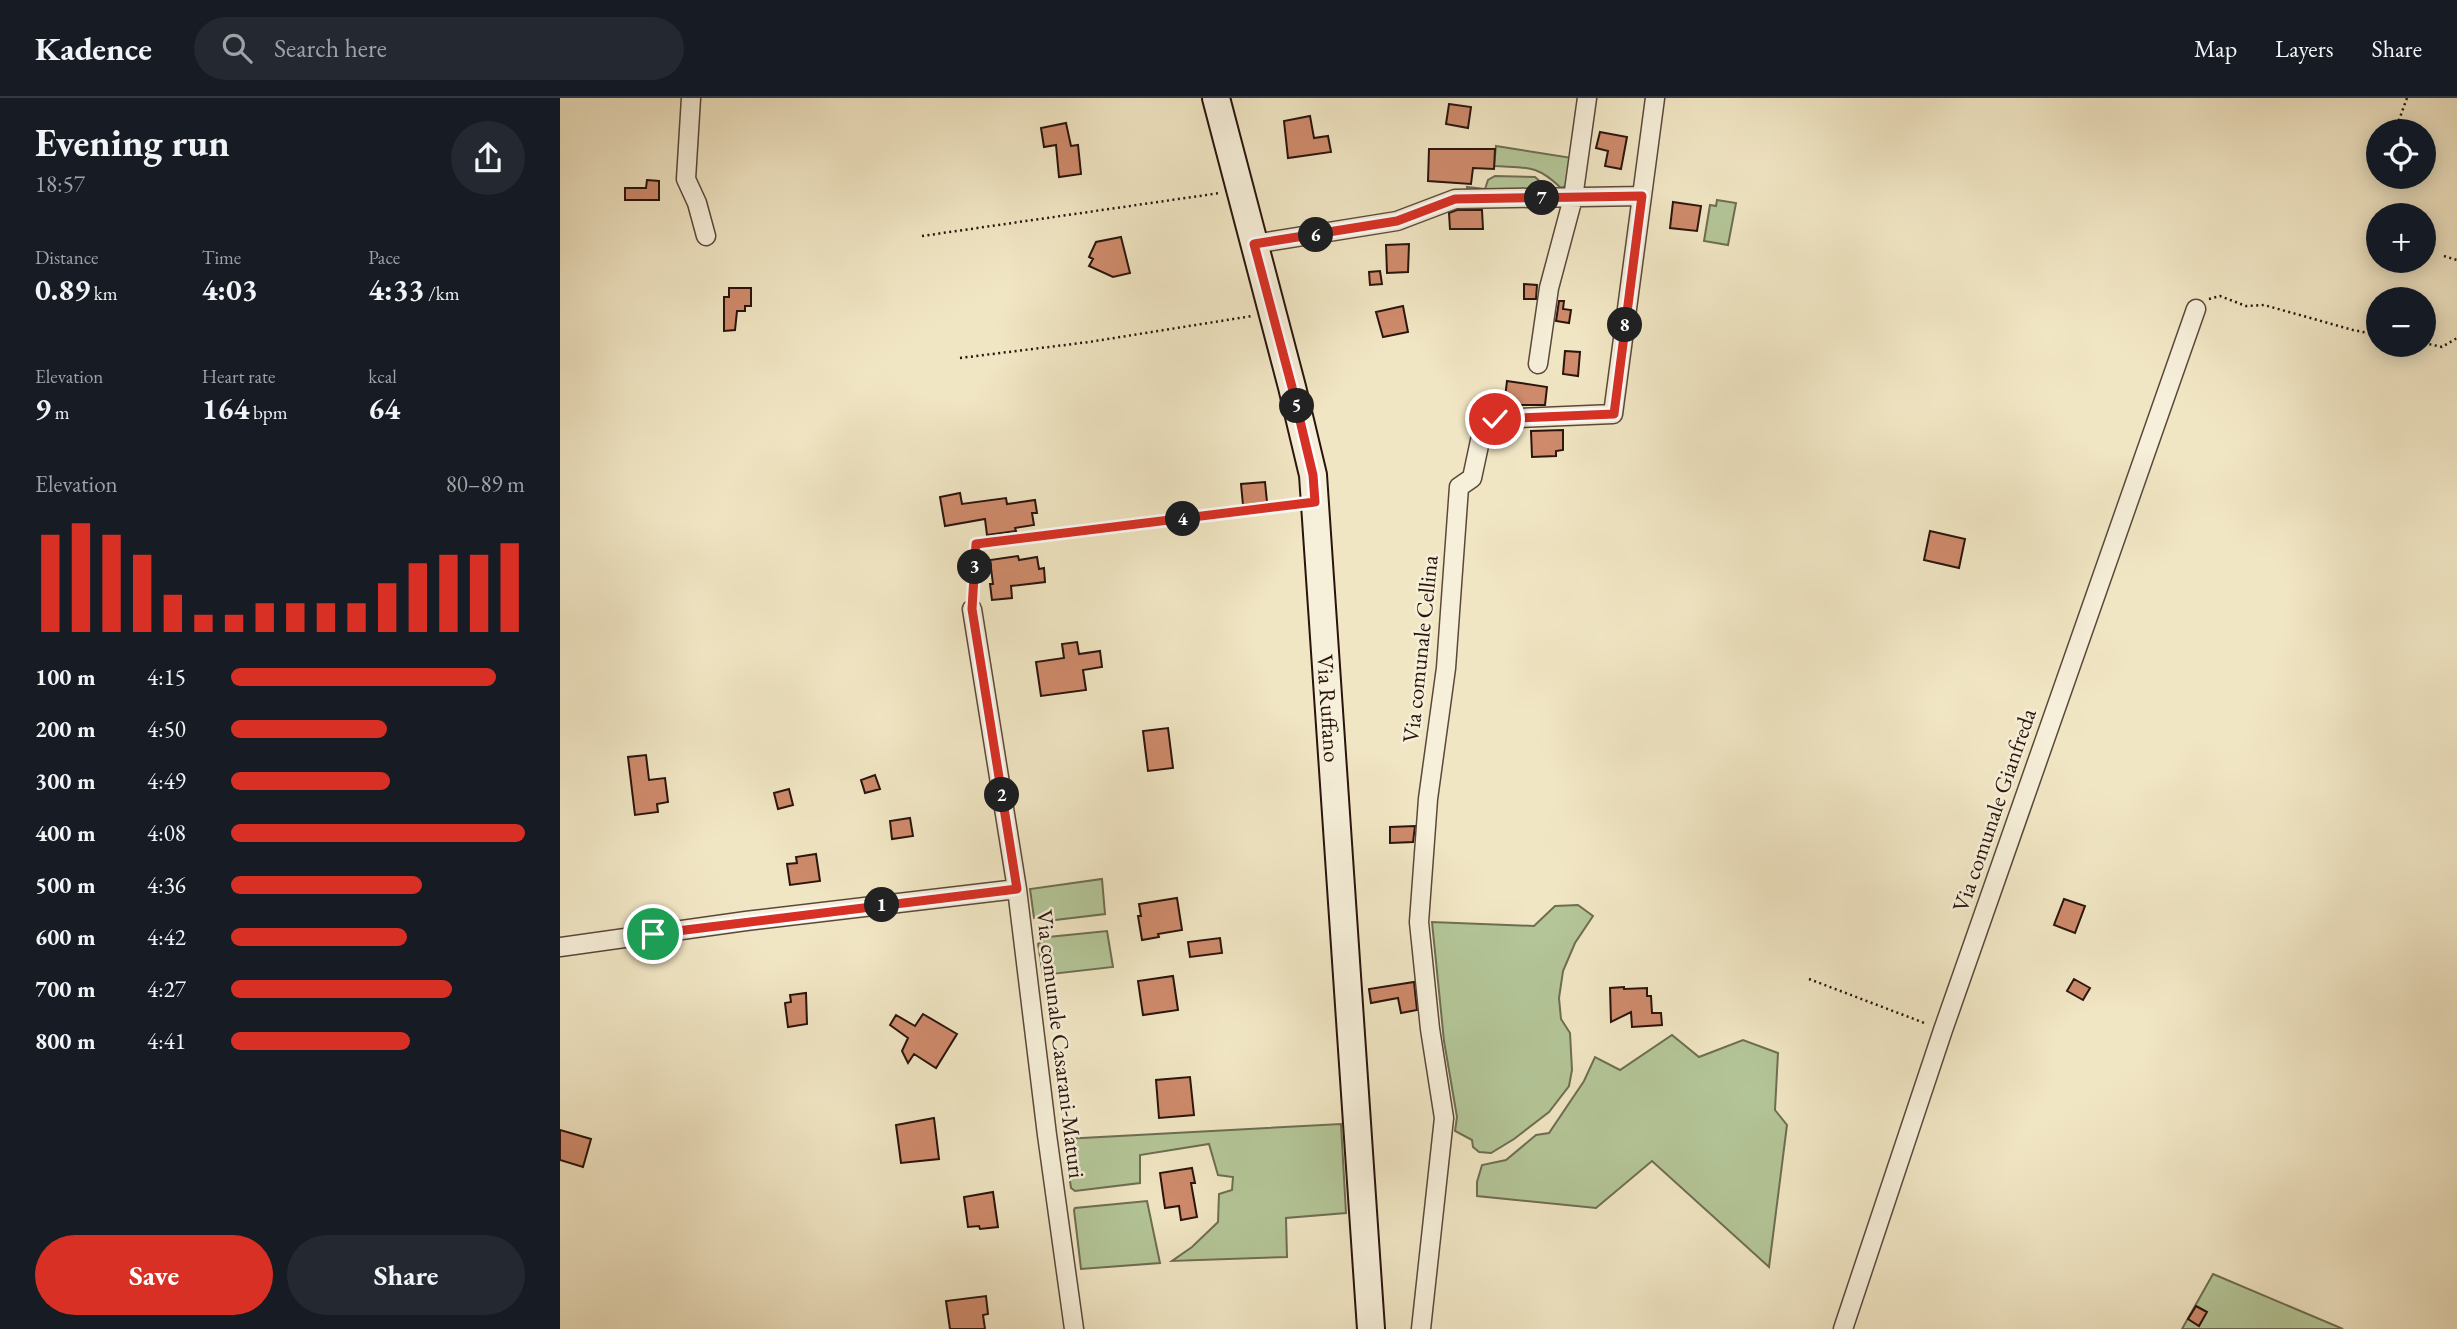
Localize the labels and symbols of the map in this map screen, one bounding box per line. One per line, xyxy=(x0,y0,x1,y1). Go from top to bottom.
pin: 7 xyxy=(1524,180,1560,216)
pin: 6 xyxy=(1298,218,1334,252)
pin: 8 xyxy=(1608,308,1642,342)
pin: 5 xyxy=(1280,388,1314,424)
pin xyxy=(1465,389,1525,449)
pin: 4 xyxy=(1166,502,1200,536)
pin: 3 xyxy=(958,550,992,584)
street label: Via comunale Cellina xyxy=(1395,553,1445,744)
street label: Via Ruffano xyxy=(1310,653,1347,763)
street label: Via comunale Gianfreda xyxy=(1945,703,2043,916)
pin: 2 xyxy=(984,778,1020,812)
pin: 1 xyxy=(864,888,900,922)
pin xyxy=(623,904,683,964)
street label: Via comunale Casarani-Maturi xyxy=(1030,908,1092,1180)

